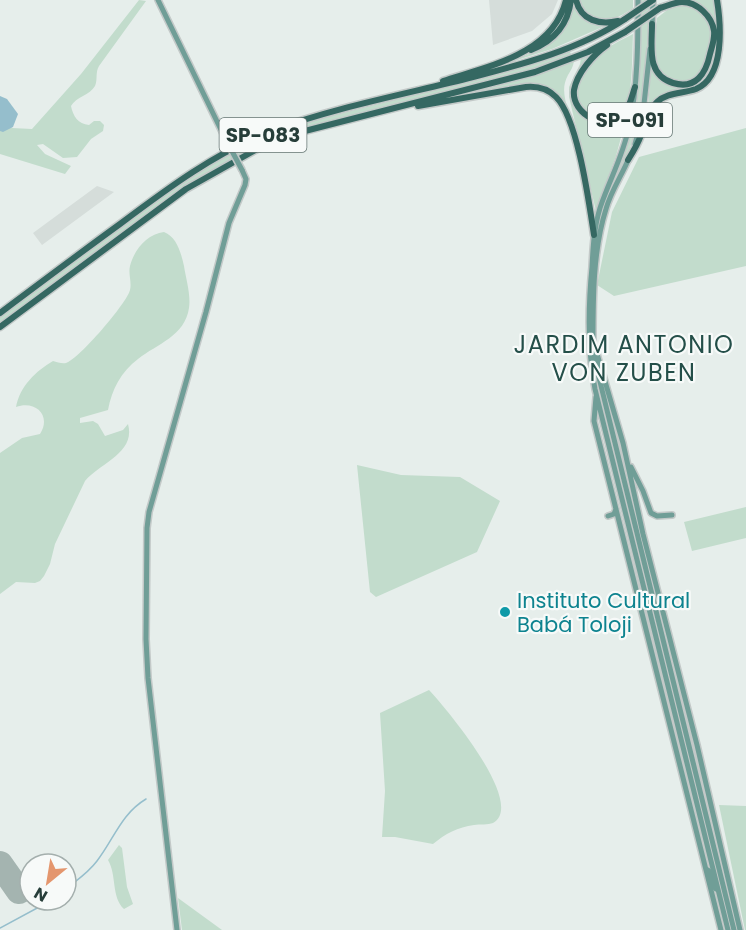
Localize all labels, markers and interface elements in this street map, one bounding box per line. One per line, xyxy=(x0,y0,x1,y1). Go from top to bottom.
road number: SP-091 xyxy=(588,103,672,137)
road number: SP-083 xyxy=(220,118,306,152)
district label: JARDIM ANTONIO VON ZUBEN xyxy=(514,328,734,389)
place label: Instituto Cultural Babá Toloji xyxy=(517,586,690,639)
marker: Instituto Cultural Babá Toloji xyxy=(498,605,512,619)
north arrow xyxy=(18,852,78,912)
text: N xyxy=(30,882,52,908)

